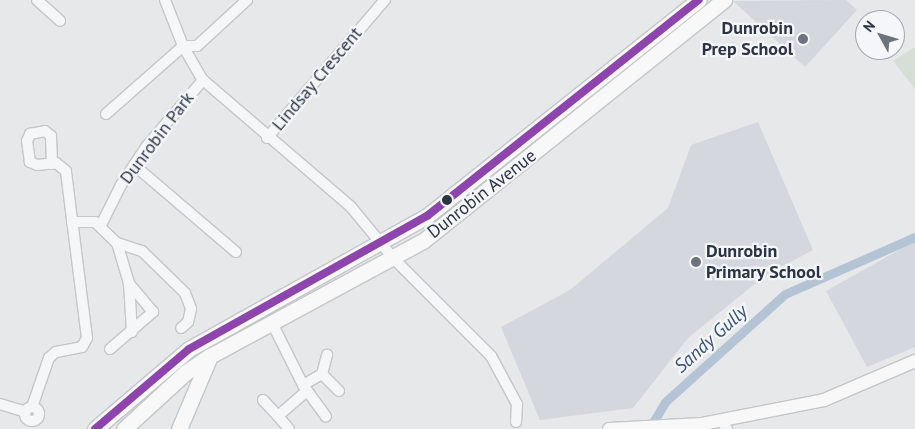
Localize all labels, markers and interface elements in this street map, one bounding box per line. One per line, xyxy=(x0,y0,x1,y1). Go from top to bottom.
north arrow xyxy=(855,10,905,60)
text: N xyxy=(859,17,879,35)
place label: Dunrobin Prep School xyxy=(702,18,793,60)
street label: Lindsay Crescent xyxy=(267,23,367,135)
marker: Dunrobin Prep School xyxy=(797,33,809,45)
street label: Dunrobin Park xyxy=(115,88,199,188)
street label: Dunrobin Avenue xyxy=(423,145,541,243)
unlabelled marker xyxy=(442,195,452,205)
place label: Dunrobin Primary School xyxy=(706,241,822,284)
marker: Dunrobin Primary School xyxy=(690,256,702,268)
water label: Sandy Gully xyxy=(669,300,753,378)

